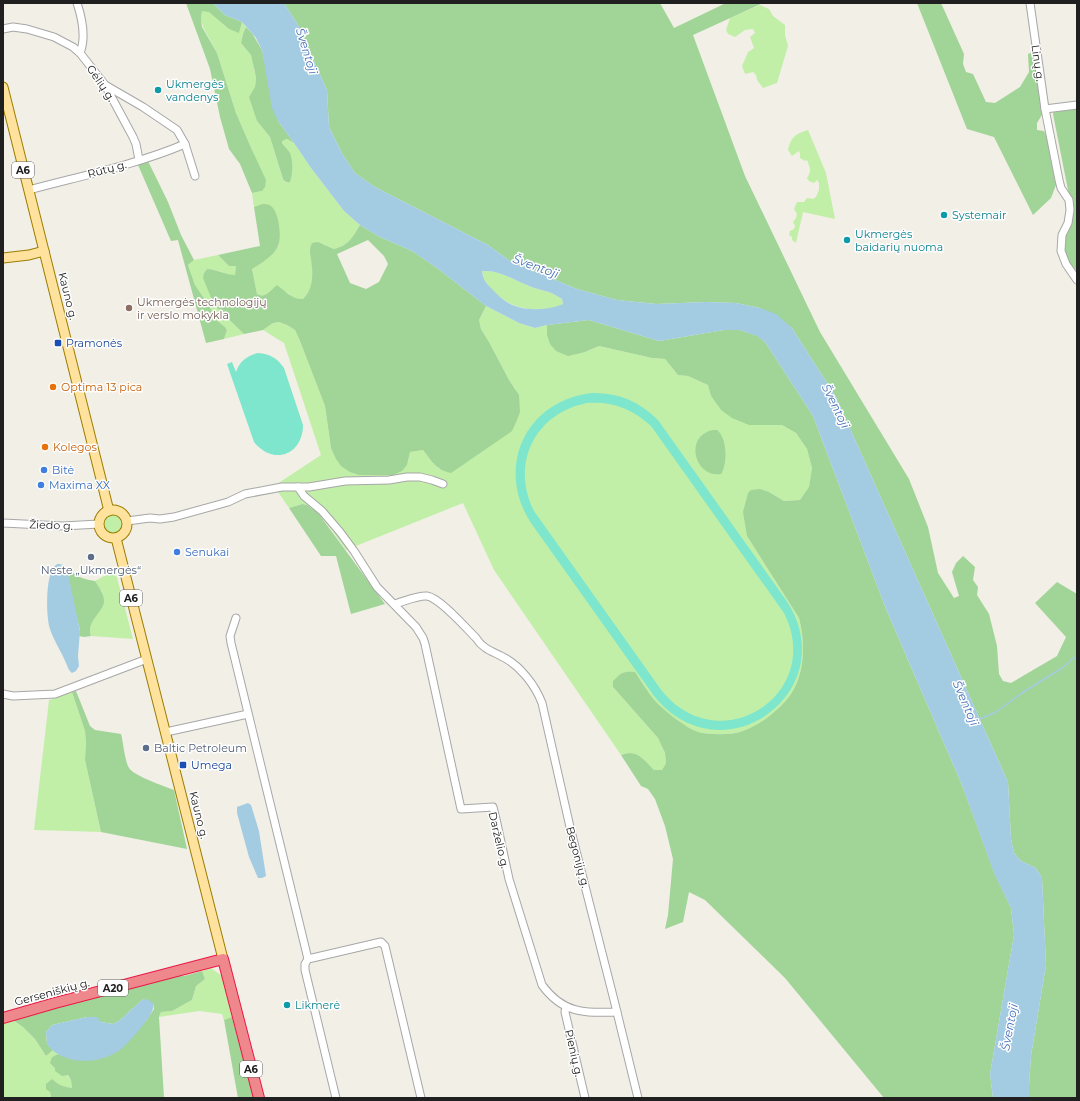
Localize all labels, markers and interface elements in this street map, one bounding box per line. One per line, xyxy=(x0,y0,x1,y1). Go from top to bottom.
water label: Šventoji xyxy=(293,26,321,77)
street label: Linų g. xyxy=(1028,44,1048,82)
street label: Gėlių g. xyxy=(84,62,118,104)
place label: Ukmergės vandenys xyxy=(166,77,224,104)
marker: Ukmergės vandenys xyxy=(153,85,163,95)
street label: Rūtų g. xyxy=(86,157,128,181)
road number: A6 xyxy=(12,162,34,178)
place label: Systemair xyxy=(952,208,1006,222)
marker: Systemair xyxy=(939,210,949,220)
place label: Ukmergės baidarių nuoma xyxy=(855,227,943,254)
marker: Ukmergės baidarių nuoma xyxy=(842,235,852,245)
water label: Šventoji xyxy=(511,251,562,281)
street label: Kauno g. xyxy=(55,271,81,321)
place label: Ukmergės technologijų ir verslo mokykla xyxy=(137,295,267,322)
marker: Ukmergės technologijų ir verslo mokykla xyxy=(124,303,134,313)
place label: Pramonės xyxy=(66,336,123,350)
marker: Pramonės xyxy=(53,338,63,348)
place label: Optima 13 pica xyxy=(61,380,142,394)
water label: Šventoji xyxy=(819,381,854,431)
marker: Optima 13 pica xyxy=(48,382,58,392)
place label: Kolegos xyxy=(53,440,97,454)
marker: Kolegos xyxy=(40,442,50,452)
place label: Bitė xyxy=(52,463,74,477)
marker: Bitė xyxy=(39,465,49,475)
place label: Maxima XX xyxy=(49,478,111,492)
marker: Maxima XX xyxy=(36,480,46,490)
street label: Žiedo g. xyxy=(29,517,73,533)
place label: Senukai xyxy=(185,545,229,559)
marker: Senukai xyxy=(172,547,182,557)
marker: Neste „Ukmergės“ xyxy=(86,552,96,562)
place label: Neste „Ukmergės“ xyxy=(41,563,141,577)
road number: A6 xyxy=(120,590,142,606)
water label: Šventoji xyxy=(950,678,982,729)
place label: Baltic Petroleum xyxy=(154,741,247,755)
marker: Baltic Petroleum xyxy=(141,743,151,753)
place label: Umega xyxy=(191,758,232,772)
marker: Umega xyxy=(178,760,188,770)
street label: Kauno g. xyxy=(186,790,212,840)
street label: Darželio g. xyxy=(486,810,512,870)
street label: Begonijų g. xyxy=(563,825,593,889)
street label: Gerseniškių g. xyxy=(13,975,91,1009)
road number: A20 xyxy=(98,980,128,996)
place label: Likmerė xyxy=(295,998,341,1012)
marker: Likmerė xyxy=(282,1000,292,1010)
water label: Šventoji xyxy=(997,1001,1021,1052)
street label: Pienių g. xyxy=(562,1028,586,1078)
road number: A6 xyxy=(240,1061,262,1077)

